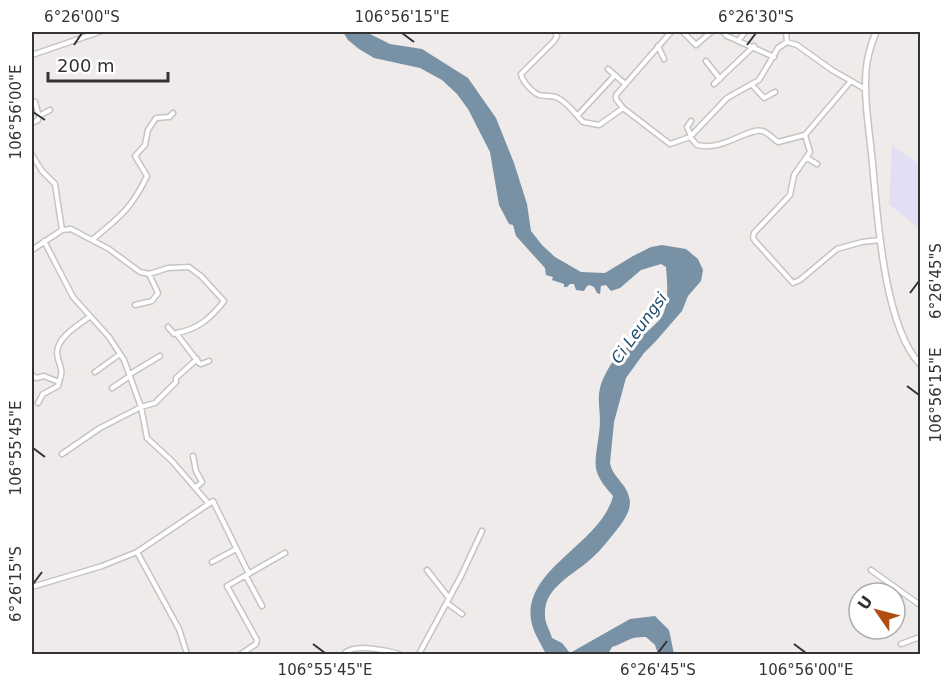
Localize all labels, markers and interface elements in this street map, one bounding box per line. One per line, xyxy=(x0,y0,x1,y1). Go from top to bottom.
text: 6°26'00"S xyxy=(44,8,120,26)
text: 106°56'15"E xyxy=(355,8,449,26)
text: 6°26'30"S xyxy=(718,8,794,26)
scale bar xyxy=(48,45,168,83)
text: 200 m xyxy=(57,55,115,76)
text: 106°56'00"E xyxy=(7,65,25,159)
text: 6°26'45"S xyxy=(927,243,945,319)
water label: Ci Leungsi xyxy=(607,289,671,367)
text: 106°56'15"E xyxy=(927,348,945,442)
text: 106°55'45"E xyxy=(7,401,25,495)
text: 6°26'15"S xyxy=(7,546,25,622)
north arrow xyxy=(847,581,907,641)
text: U xyxy=(854,592,877,613)
text: 106°55'45"E xyxy=(278,661,372,679)
text: 6°26'45"S xyxy=(620,661,696,679)
text: 106°56'00"E xyxy=(759,661,853,679)

